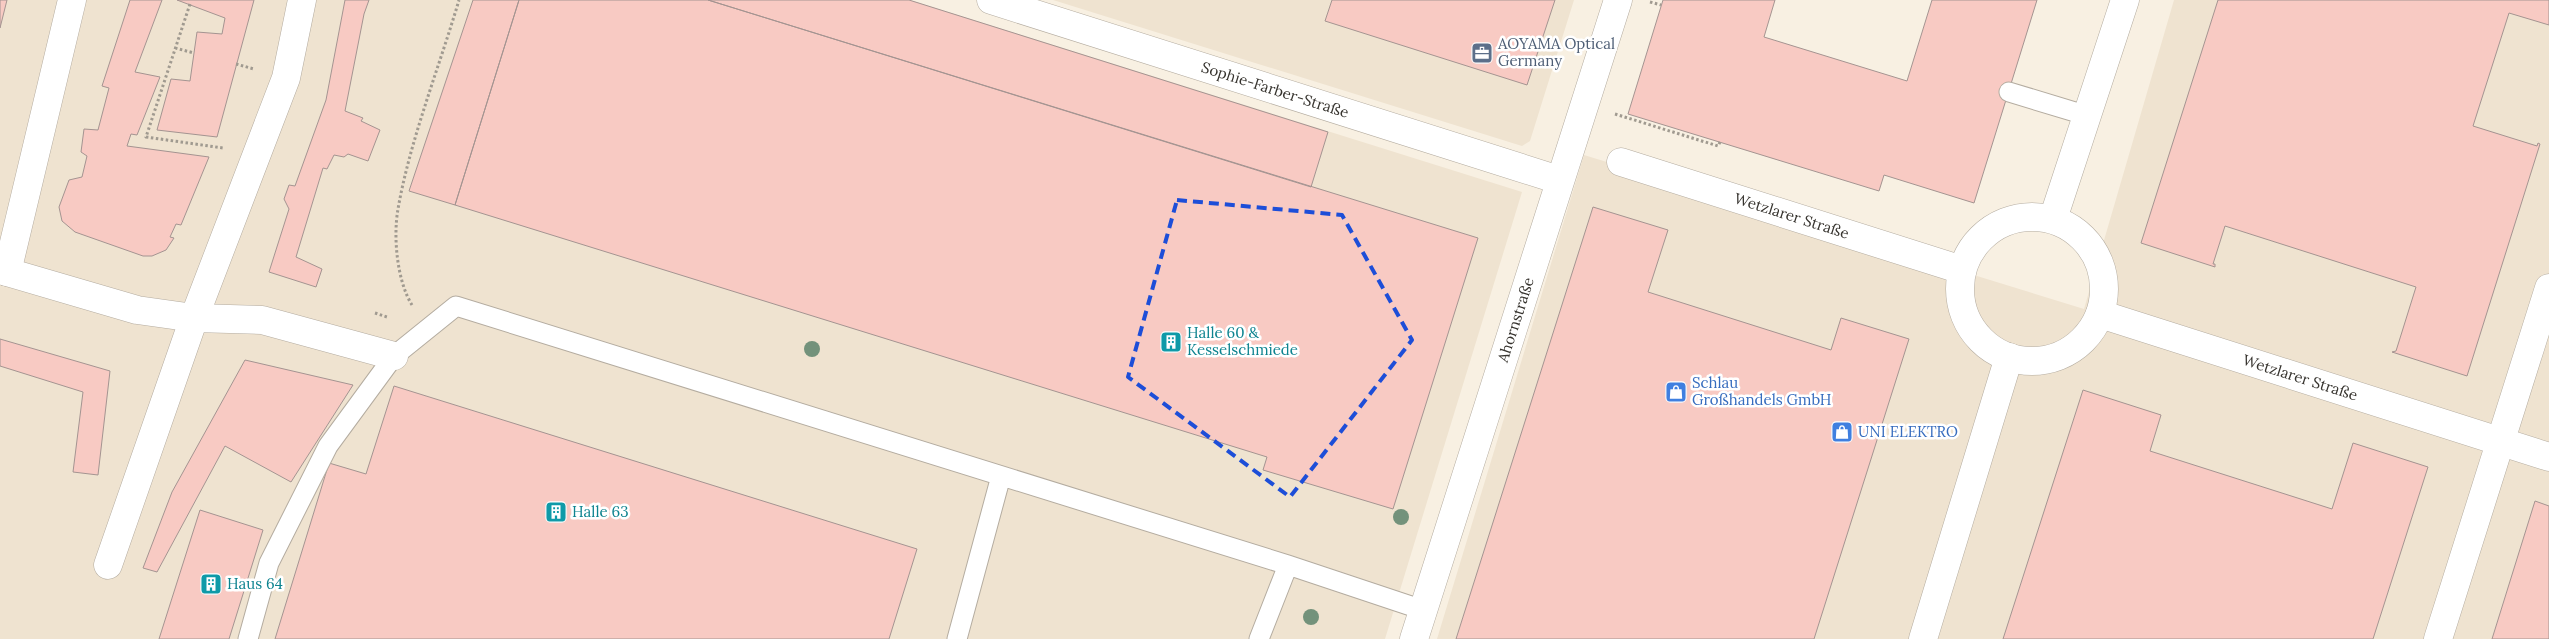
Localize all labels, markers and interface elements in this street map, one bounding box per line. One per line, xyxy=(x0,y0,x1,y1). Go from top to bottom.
place label: AOYAMA Optical Germany xyxy=(1497,34,1615,70)
office icon: AOYAMA Optical Germany xyxy=(1470,41,1494,65)
street label: Sophie-Farber-Straße xyxy=(1199,57,1351,122)
street label: Wetzlarer Straße xyxy=(1732,188,1852,243)
street label: Ahornstraße xyxy=(1493,275,1538,365)
place label: Halle 60 & Kesselschmiede xyxy=(1187,323,1298,359)
building icon: Halle 60 & Kesselschmiede xyxy=(1159,330,1183,354)
street label: Wetzlarer Straße xyxy=(2240,350,2360,404)
place label: Schlau Großhandels GmbH xyxy=(1692,373,1832,409)
shop icon: Schlau Großhandels GmbH xyxy=(1664,380,1688,404)
shop icon: UNI ELEKTRO xyxy=(1830,420,1854,444)
place label: UNI ELEKTRO xyxy=(1858,422,1958,441)
building icon: Halle 63 xyxy=(544,500,568,524)
place label: Halle 63 xyxy=(572,502,629,521)
building icon: Haus 64 xyxy=(199,572,223,596)
place label: Haus 64 xyxy=(227,574,283,593)

